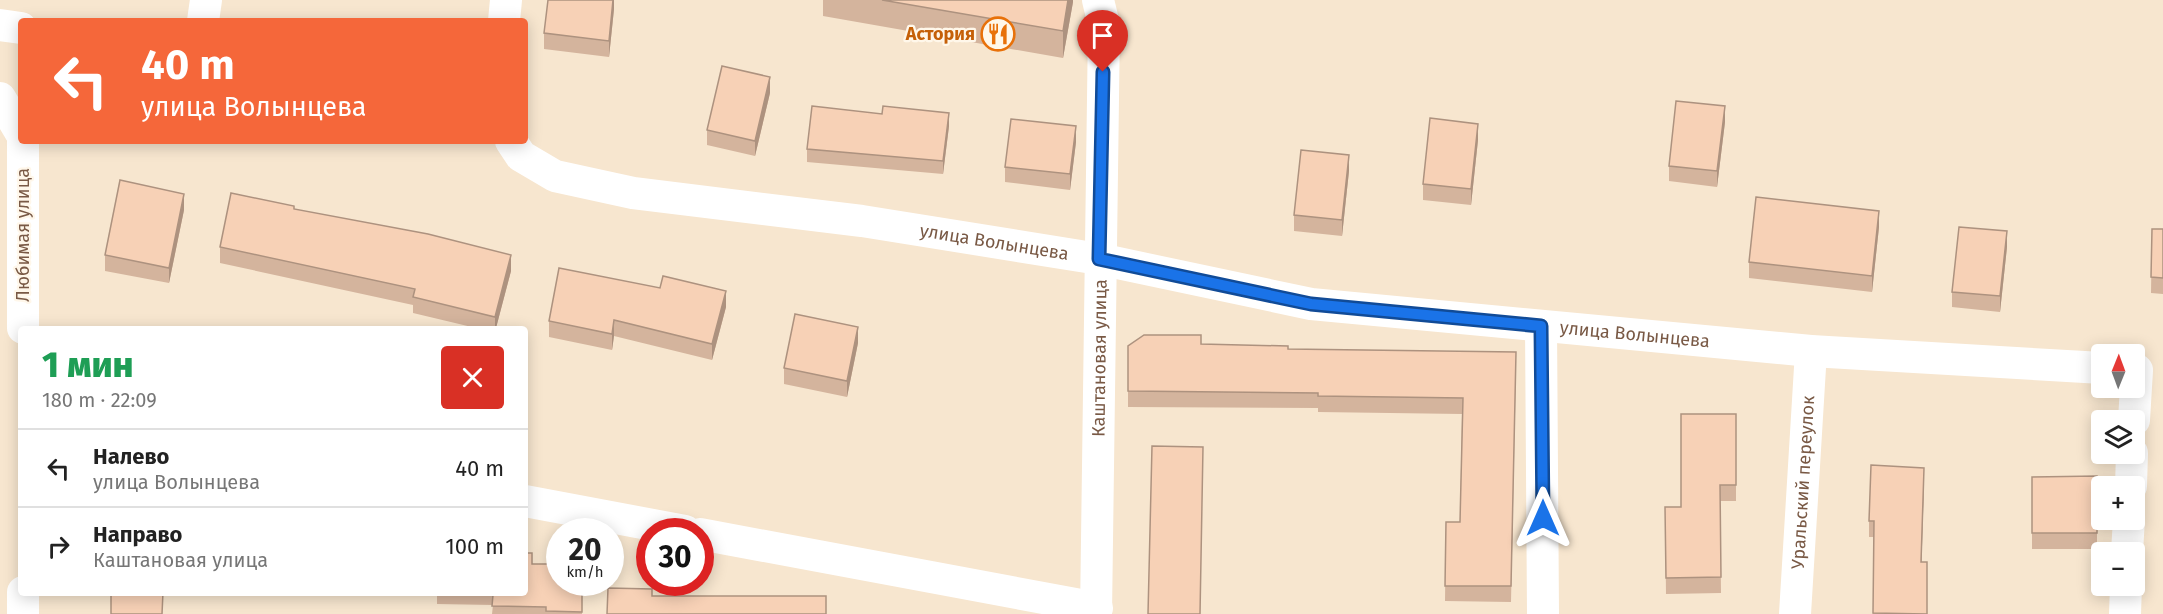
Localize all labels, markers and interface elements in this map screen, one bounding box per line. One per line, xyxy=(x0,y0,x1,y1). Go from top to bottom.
pin xyxy=(1077,10,1128,72)
restaurant icon: Астория xyxy=(980,16,1016,52)
icon: arrive xyxy=(1086,19,1119,52)
place label: Астория xyxy=(905,23,975,45)
text: 40 m xyxy=(141,40,235,90)
icon: left xyxy=(42,42,120,120)
text: улица Волынцева xyxy=(141,91,367,123)
street label: Любимая улица xyxy=(12,168,34,302)
street label: улица Волынцева xyxy=(918,219,1070,265)
street label: Каштановая улица xyxy=(1087,279,1112,437)
street label: улица Волынцева xyxy=(1559,316,1711,352)
text: 1 мин xyxy=(42,343,134,387)
north arrow xyxy=(2091,344,2145,398)
map controls xyxy=(2091,344,2145,596)
button: close xyxy=(441,346,504,409)
text: 180 m · 22:09 xyxy=(42,388,157,412)
street label: Уральский переулок xyxy=(1787,394,1819,570)
button: layers xyxy=(2091,410,2145,464)
text: Налево xyxy=(93,443,169,470)
icon: left xyxy=(42,452,75,485)
text: 40 m xyxy=(455,455,504,482)
text: улица Волынцева xyxy=(93,470,260,494)
button: + xyxy=(2091,476,2145,530)
position arrow xyxy=(1511,486,1575,550)
speed limit sign: 30 xyxy=(636,518,714,596)
text: Направо xyxy=(93,521,182,548)
icon: right xyxy=(42,530,75,563)
text: 20 xyxy=(568,532,602,568)
text: 100 m xyxy=(445,533,504,560)
button: − xyxy=(2091,542,2145,596)
text: Каштановая улица xyxy=(93,548,268,572)
text: km/h xyxy=(566,563,604,581)

